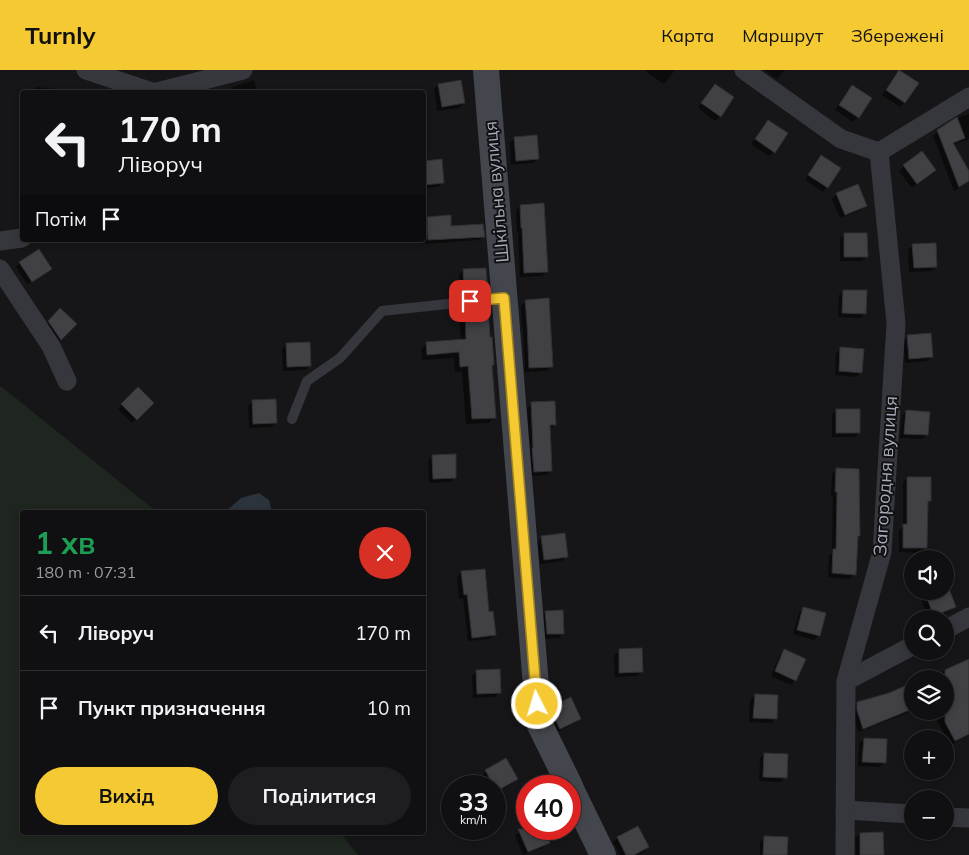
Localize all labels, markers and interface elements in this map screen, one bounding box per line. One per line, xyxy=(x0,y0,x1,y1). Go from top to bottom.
text: Turnly xyxy=(25,20,96,50)
text: Карта xyxy=(661,24,714,47)
text: Маршрут xyxy=(742,24,823,47)
text: Збережені xyxy=(851,24,944,47)
text: 170 m xyxy=(118,107,222,151)
icon: left xyxy=(35,110,100,175)
street label: Шкільна вулиця xyxy=(478,120,514,264)
text: Ліворуч xyxy=(118,150,203,178)
icon: arrive xyxy=(97,205,125,233)
text: Потім xyxy=(35,207,87,231)
pin xyxy=(449,280,491,322)
icon: arrive xyxy=(456,287,484,315)
street label: Загородня вулиця xyxy=(868,395,902,557)
text: 1 хв xyxy=(35,524,95,562)
button: close xyxy=(359,527,411,579)
map controls xyxy=(904,550,954,840)
button: sound xyxy=(904,550,954,600)
text: 180 m · 07:31 xyxy=(35,562,136,582)
button: search xyxy=(904,610,954,660)
icon: left xyxy=(35,619,63,647)
text: Ліворуч xyxy=(78,621,154,645)
text: 170 m xyxy=(355,621,411,645)
button: layers xyxy=(904,670,954,720)
position arrow xyxy=(510,677,562,729)
icon: arrive xyxy=(35,694,63,722)
text: Пункт призначення xyxy=(78,696,266,720)
text: 10 m xyxy=(367,696,411,720)
button: + xyxy=(904,730,954,780)
button: Вихід xyxy=(35,767,218,825)
button: Поділитися xyxy=(228,767,411,825)
speed limit sign: 40 xyxy=(516,775,581,840)
text: 33 xyxy=(458,786,489,817)
button: − xyxy=(904,790,954,840)
text: km/h xyxy=(460,812,487,827)

